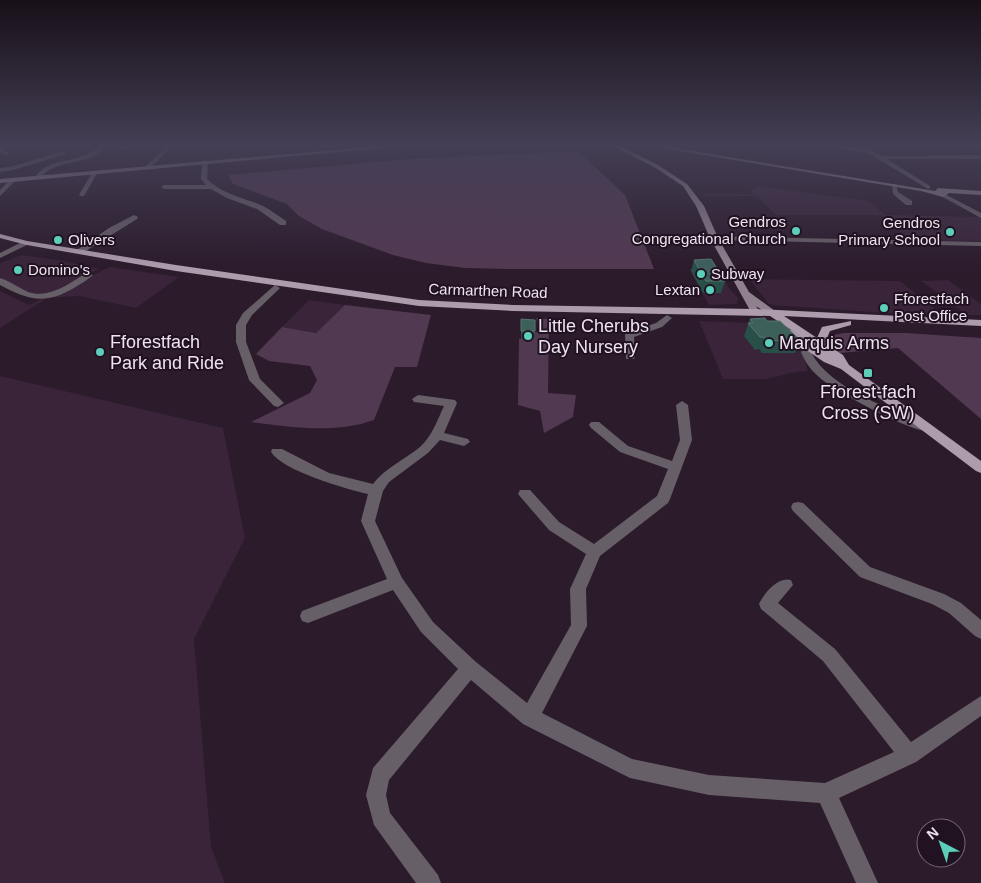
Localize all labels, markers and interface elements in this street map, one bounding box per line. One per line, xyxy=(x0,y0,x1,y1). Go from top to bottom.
place label: Gendros Congregational Church xyxy=(632,213,786,247)
place label: Gendros Primary School xyxy=(838,214,940,248)
marker: Gendros Congregational Church xyxy=(790,225,802,237)
marker: Gendros Primary School xyxy=(944,226,956,238)
place label: Olivers xyxy=(68,231,115,248)
marker: Olivers xyxy=(52,234,64,246)
place label: Domino's xyxy=(28,261,90,278)
marker: Domino's xyxy=(12,264,24,276)
place label: Subway xyxy=(711,265,765,282)
marker: Subway xyxy=(695,268,707,280)
street label: Carmarthen Road xyxy=(428,280,548,301)
place label: Lextan xyxy=(655,281,700,298)
marker: Lextan xyxy=(704,284,716,296)
place label: Fforestfach Post Office xyxy=(894,290,969,324)
marker: Fforestfach Post Office xyxy=(878,302,890,314)
place label: Little Cherubs Day Nursery xyxy=(538,316,649,357)
marker: Little Cherubs Day Nursery xyxy=(522,330,534,342)
place label: Fforestfach Park and Ride xyxy=(110,332,224,373)
place label: Marquis Arms xyxy=(779,333,889,353)
marker: Marquis Arms xyxy=(763,337,775,349)
marker: Fforestfach Park and Ride xyxy=(94,346,106,358)
marker: Fforest-fach Cross (SW) xyxy=(862,367,874,379)
place label: Fforest-fach Cross (SW) xyxy=(820,382,916,423)
north arrow xyxy=(916,818,966,868)
text: N xyxy=(923,824,942,843)

